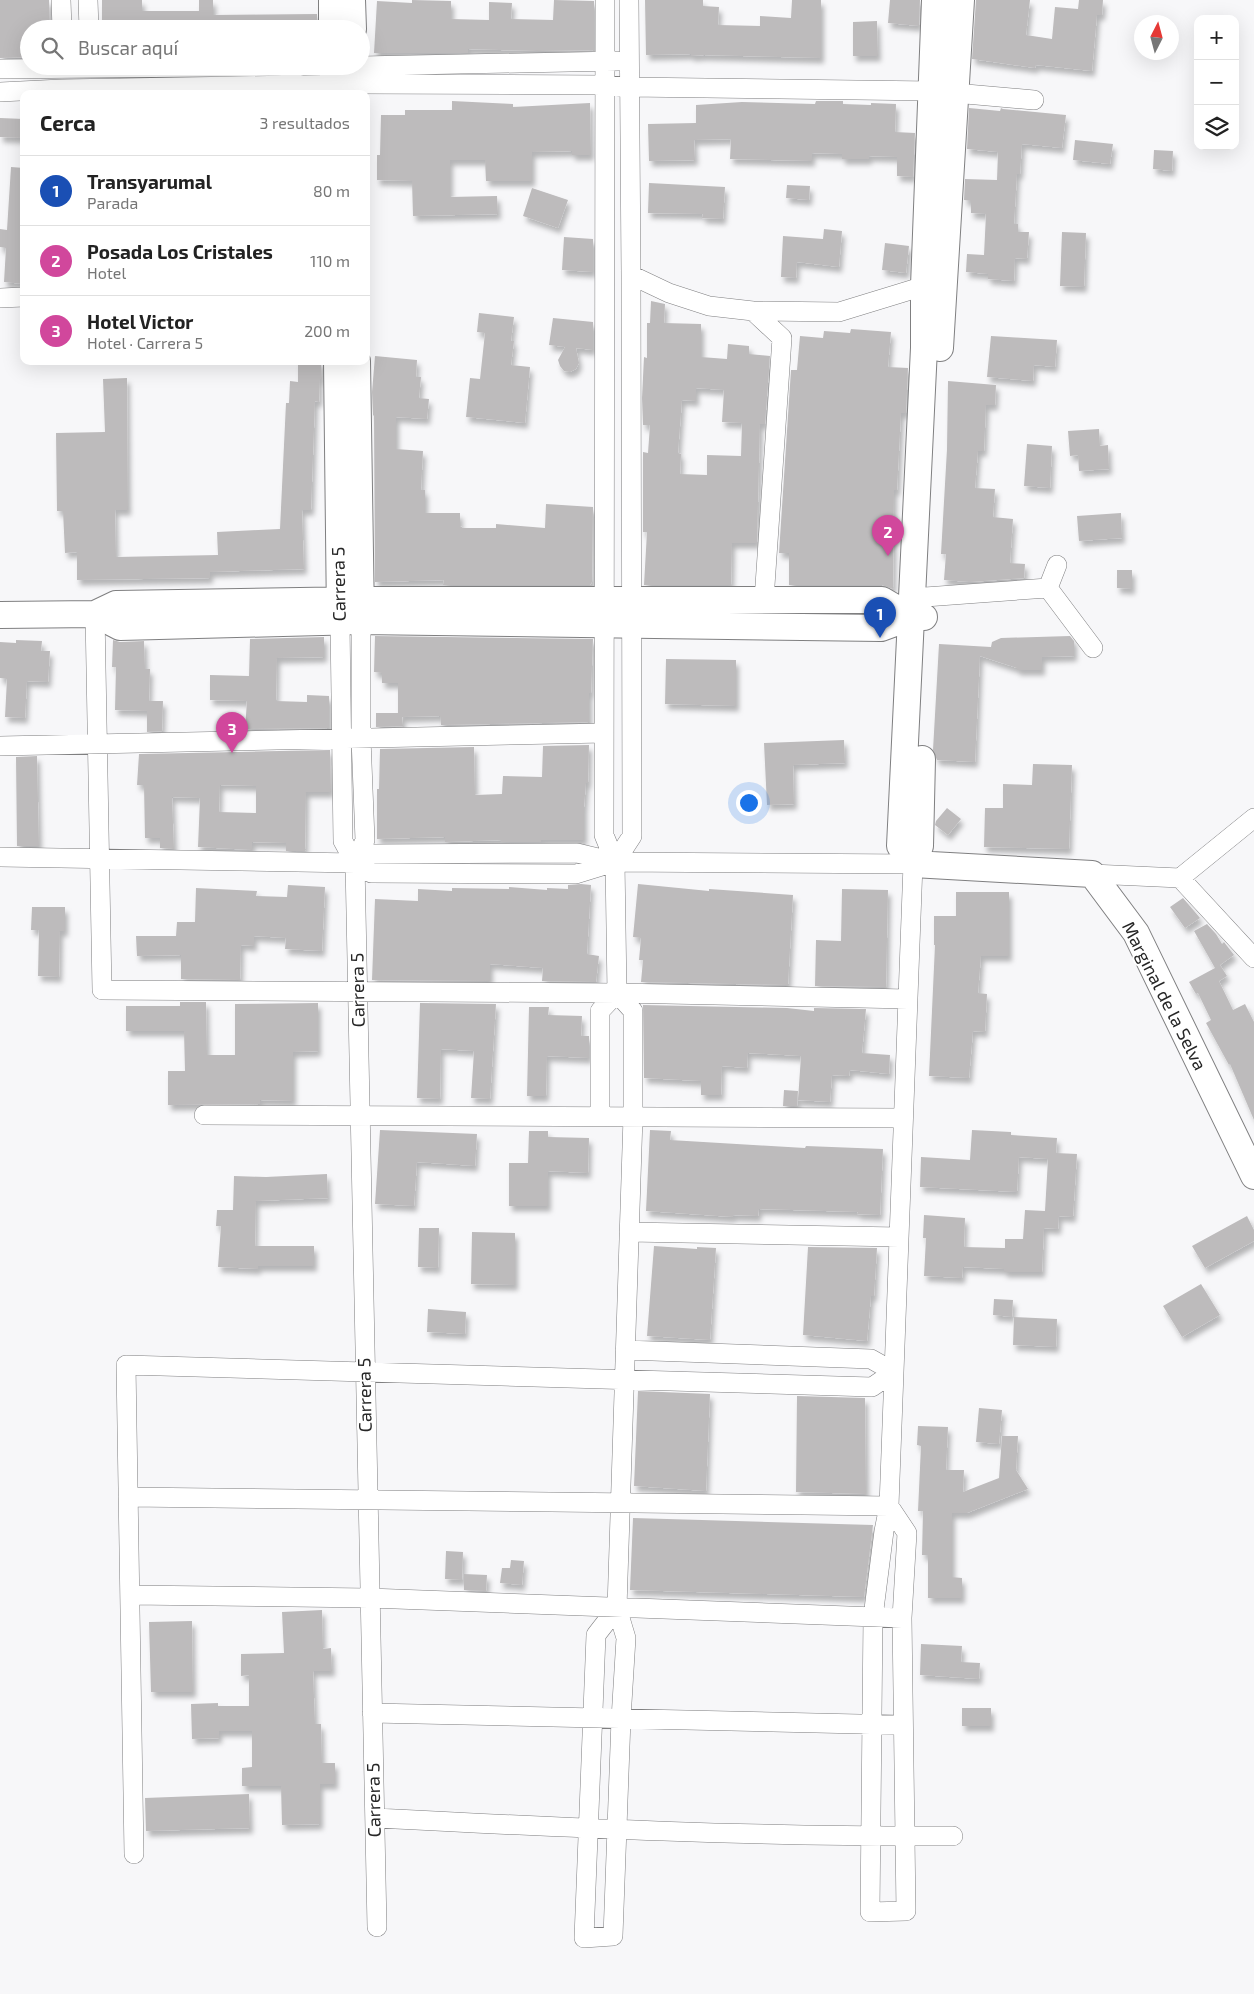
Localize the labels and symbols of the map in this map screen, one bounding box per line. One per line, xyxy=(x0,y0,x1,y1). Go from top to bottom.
north arrow xyxy=(1134,15,1179,60)
pin: 2 xyxy=(872,515,904,556)
street label: Carrera 5 xyxy=(326,546,350,622)
pin: 1 xyxy=(864,597,896,638)
pin: 3 xyxy=(216,712,248,753)
your location xyxy=(736,790,762,816)
street label: Marginal de la Selva xyxy=(1118,918,1212,1074)
street label: Carrera 5 xyxy=(345,952,369,1028)
street label: Carrera 5 xyxy=(352,1357,376,1433)
street label: Carrera 5 xyxy=(361,1762,385,1838)

